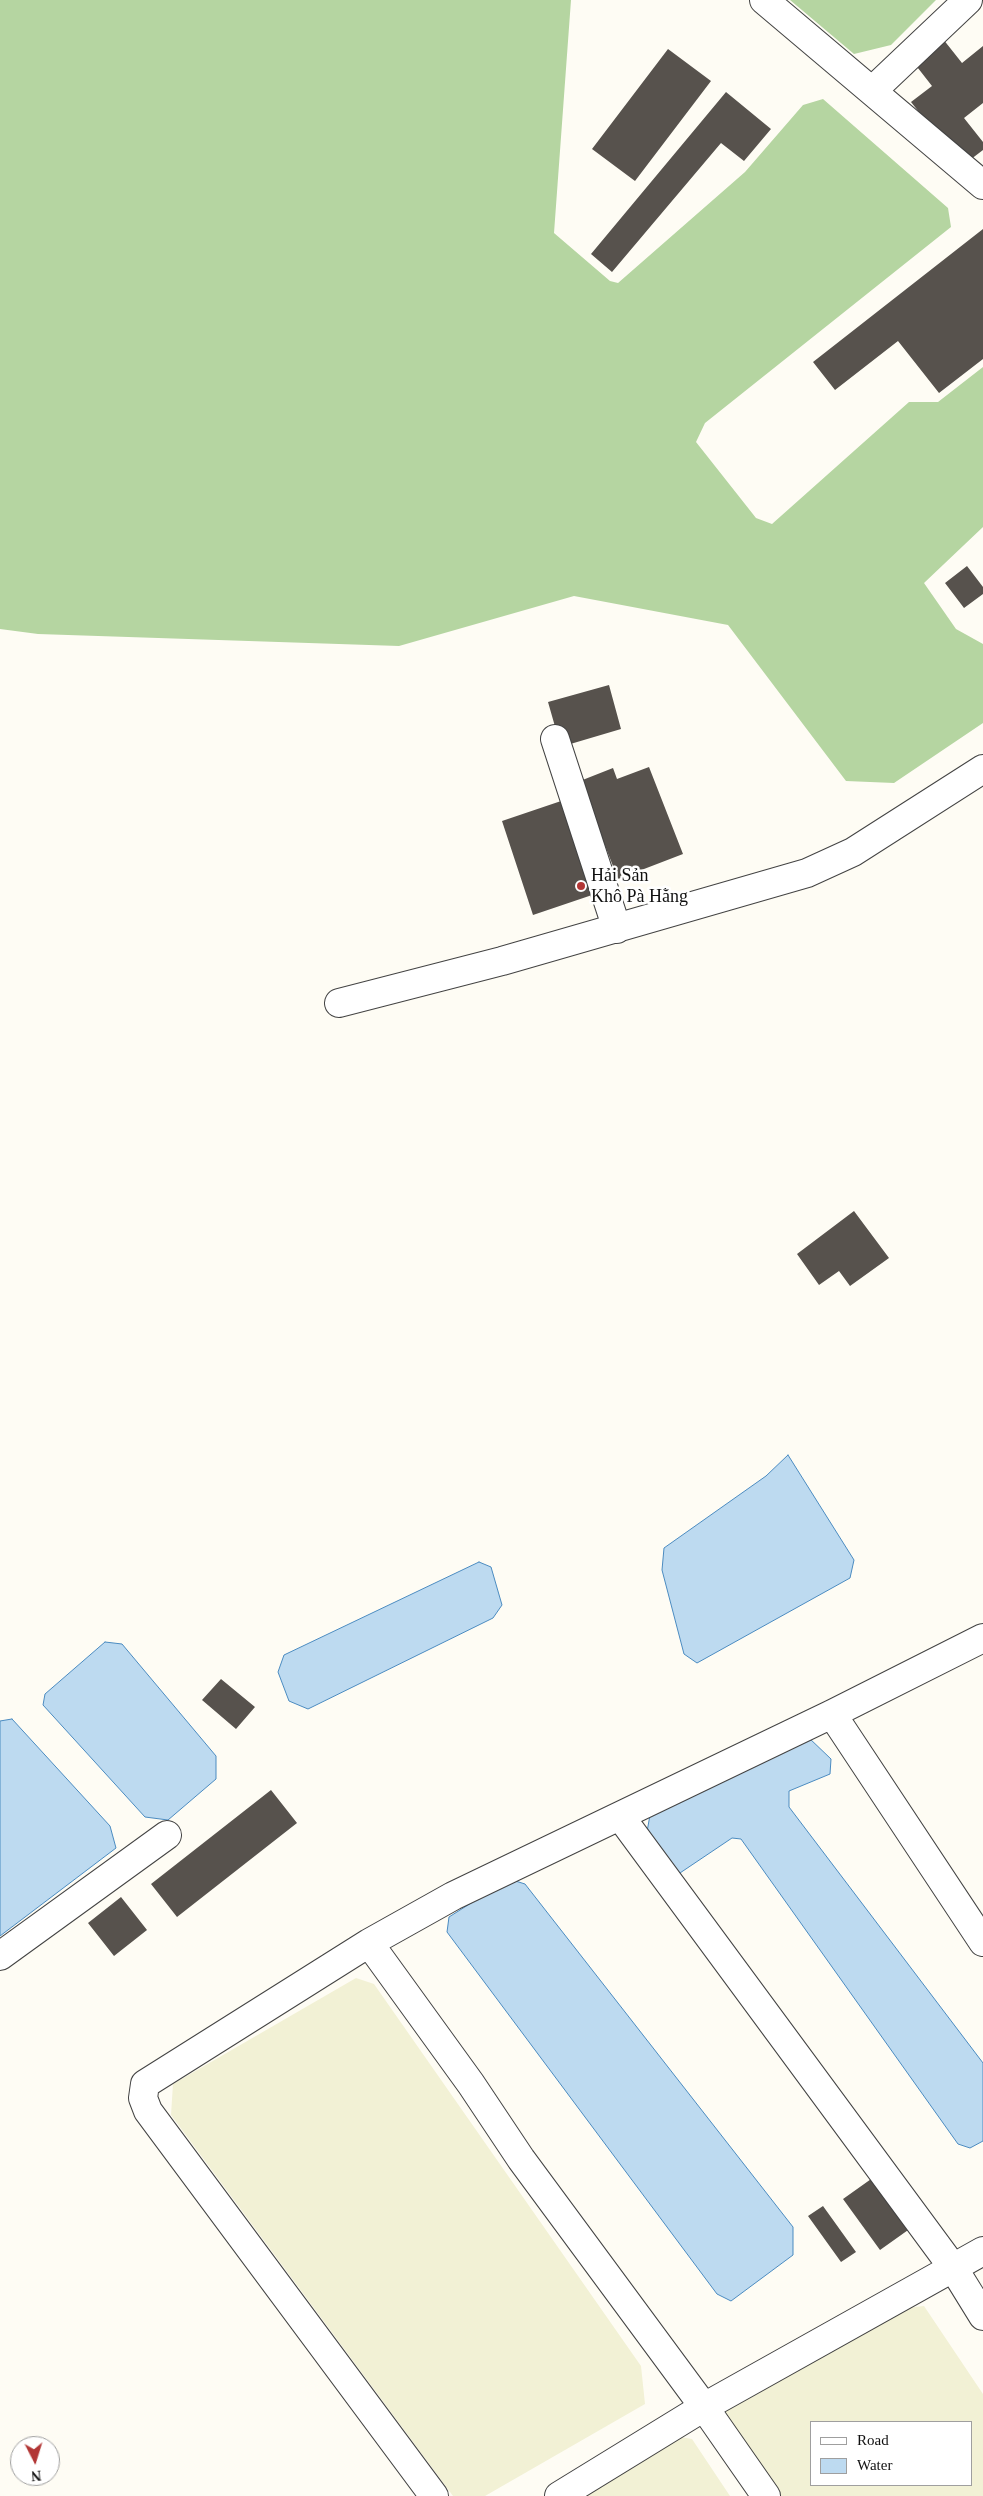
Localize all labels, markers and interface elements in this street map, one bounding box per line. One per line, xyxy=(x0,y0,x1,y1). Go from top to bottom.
place label: Hải Sản Khô Pà Hằng xyxy=(591,865,688,908)
marker: Hải Sản Khô Pà Hằng xyxy=(575,880,587,892)
legend xyxy=(810,2421,973,2486)
text: Road xyxy=(857,2432,889,2448)
north arrow xyxy=(10,2436,60,2486)
text: Water xyxy=(857,2457,892,2473)
text: N xyxy=(31,2468,42,2483)

